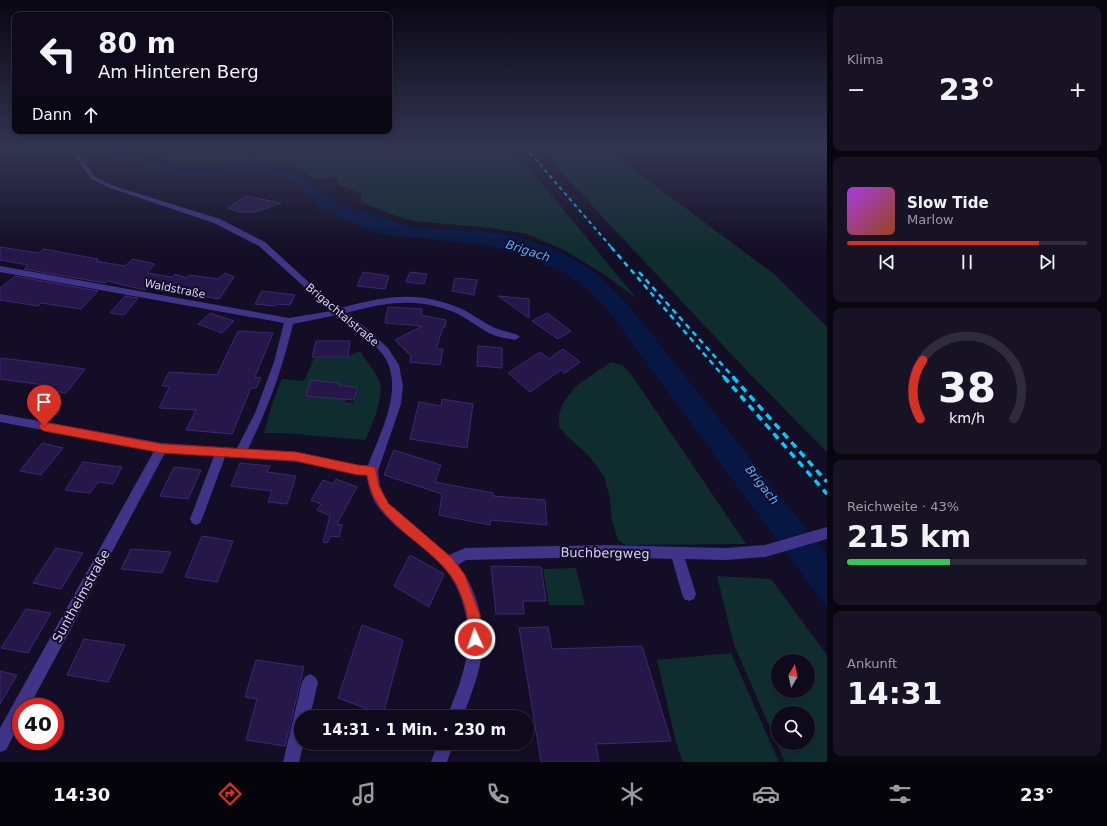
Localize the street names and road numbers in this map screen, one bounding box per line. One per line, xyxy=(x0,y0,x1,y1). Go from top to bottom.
street label: Waldstraße xyxy=(143,277,207,301)
street label: Brigachtalstraße xyxy=(303,281,381,349)
street label: Buchbergweg xyxy=(560,545,650,561)
street label: Suntheimstraße xyxy=(49,547,113,645)

